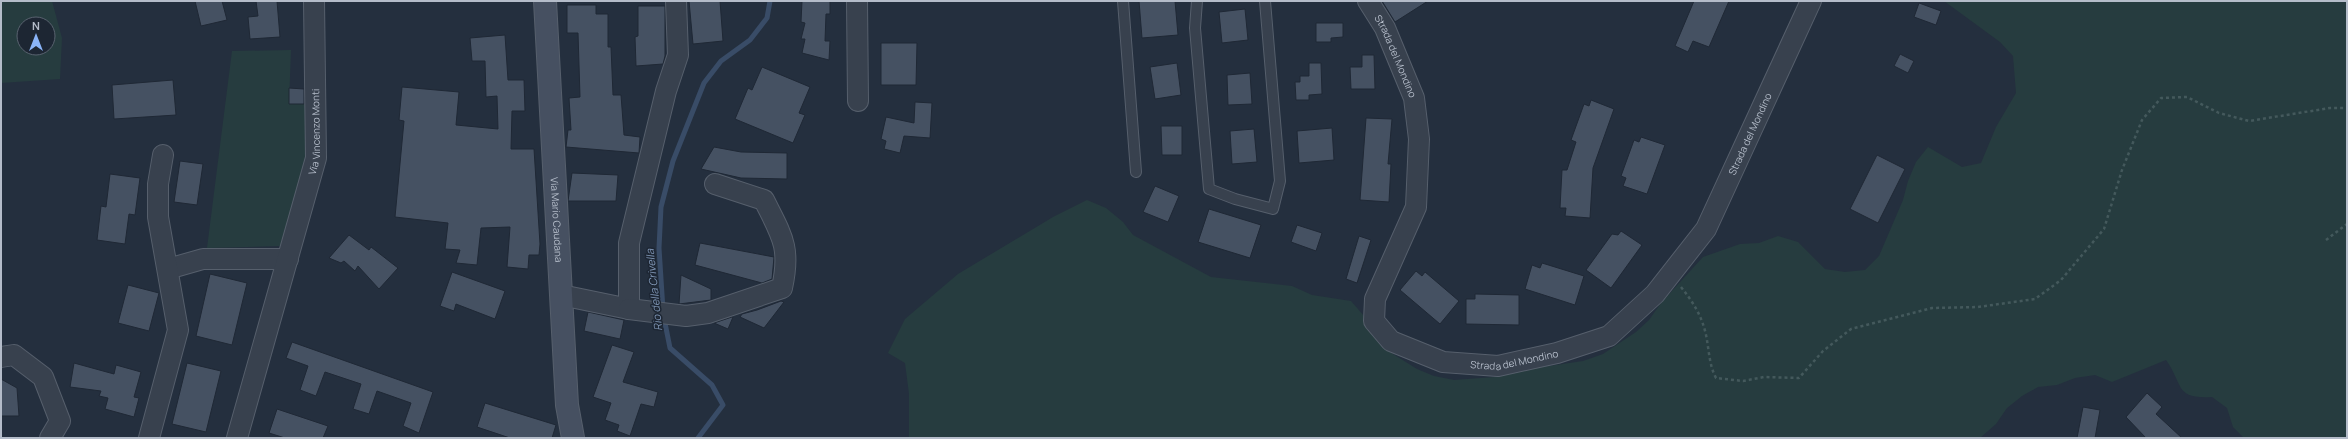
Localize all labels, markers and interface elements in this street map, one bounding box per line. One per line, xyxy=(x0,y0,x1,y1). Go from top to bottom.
street label: Strada del Mondino xyxy=(1371,12,1420,100)
north arrow xyxy=(16,16,56,56)
text: N xyxy=(32,18,40,33)
street label: Via Vincenzo Monti xyxy=(305,89,323,176)
street label: Strada del Mondino xyxy=(1725,90,1775,177)
street label: Via Mario Caudana xyxy=(548,177,566,263)
water label: Rio della Crivella xyxy=(642,248,665,332)
street label: Strada del Mondino xyxy=(1470,346,1559,373)

